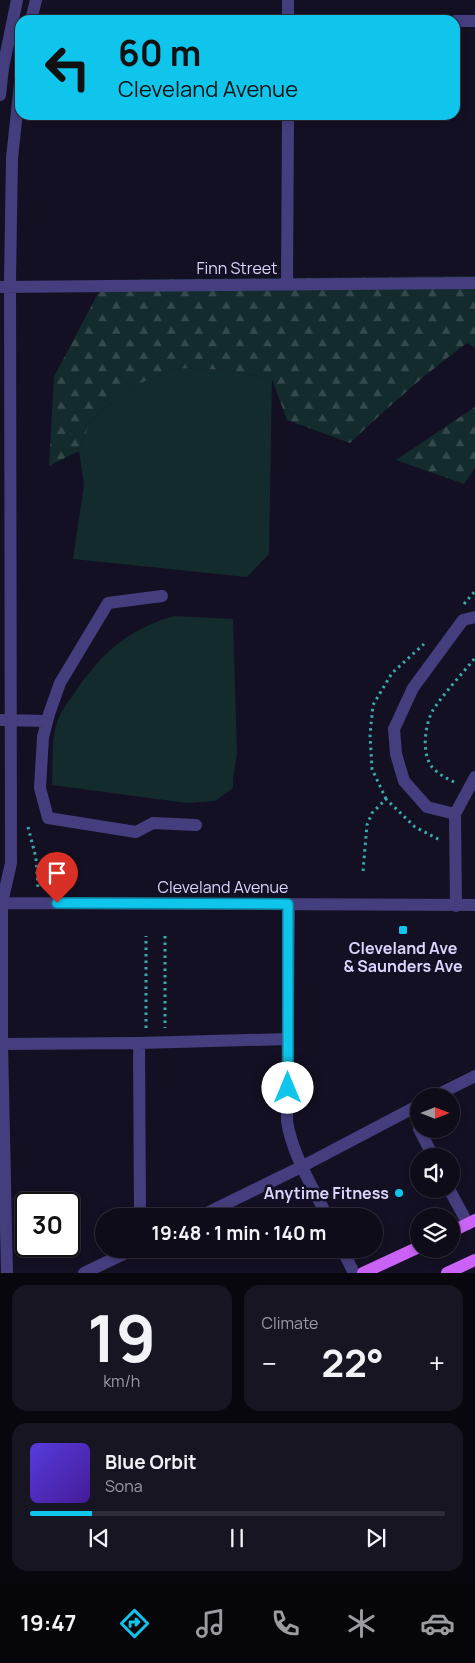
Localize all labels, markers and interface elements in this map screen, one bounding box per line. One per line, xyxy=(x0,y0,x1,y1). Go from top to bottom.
text: 60 m xyxy=(118,29,201,77)
icon: left xyxy=(35,35,100,100)
text: Cleveland Avenue xyxy=(118,74,298,104)
street label: Finn Street xyxy=(197,257,278,279)
pin xyxy=(36,852,78,903)
icon: arrive xyxy=(43,859,71,887)
street label: Cleveland Avenue xyxy=(158,876,288,898)
marker: Cleveland Ave & Saunders Ave xyxy=(397,924,409,936)
place label: Cleveland Ave & Saunders Ave xyxy=(343,937,463,977)
position arrow xyxy=(261,1061,313,1113)
north arrow xyxy=(410,1088,460,1138)
map controls xyxy=(410,1088,460,1258)
button: sound xyxy=(410,1148,460,1198)
place label: Anytime Fitness xyxy=(264,1182,389,1204)
marker: Anytime Fitness xyxy=(393,1187,405,1199)
speed limit sign: 30 xyxy=(15,1192,80,1257)
button: layers xyxy=(410,1208,460,1258)
text: 19:48 · 1 min · 140 m xyxy=(152,1220,326,1246)
text: 19 xyxy=(87,1293,156,1382)
text: Climate xyxy=(262,1312,318,1334)
text: 22° xyxy=(322,1336,384,1388)
text: − xyxy=(262,1344,277,1382)
text: + xyxy=(429,1344,445,1382)
text: km/h xyxy=(103,1370,140,1392)
text: Blue Orbit xyxy=(105,1449,197,1475)
text: Sona xyxy=(105,1475,143,1497)
icon: previous xyxy=(85,1524,113,1552)
icon: pause xyxy=(223,1524,251,1552)
icon: next xyxy=(362,1524,390,1552)
icon: directions xyxy=(117,1606,152,1641)
icon: music xyxy=(193,1606,228,1641)
icon: phone xyxy=(268,1606,303,1641)
icon: climate xyxy=(344,1606,379,1641)
icon: car xyxy=(420,1606,455,1641)
text: 19:47 xyxy=(20,1608,76,1638)

